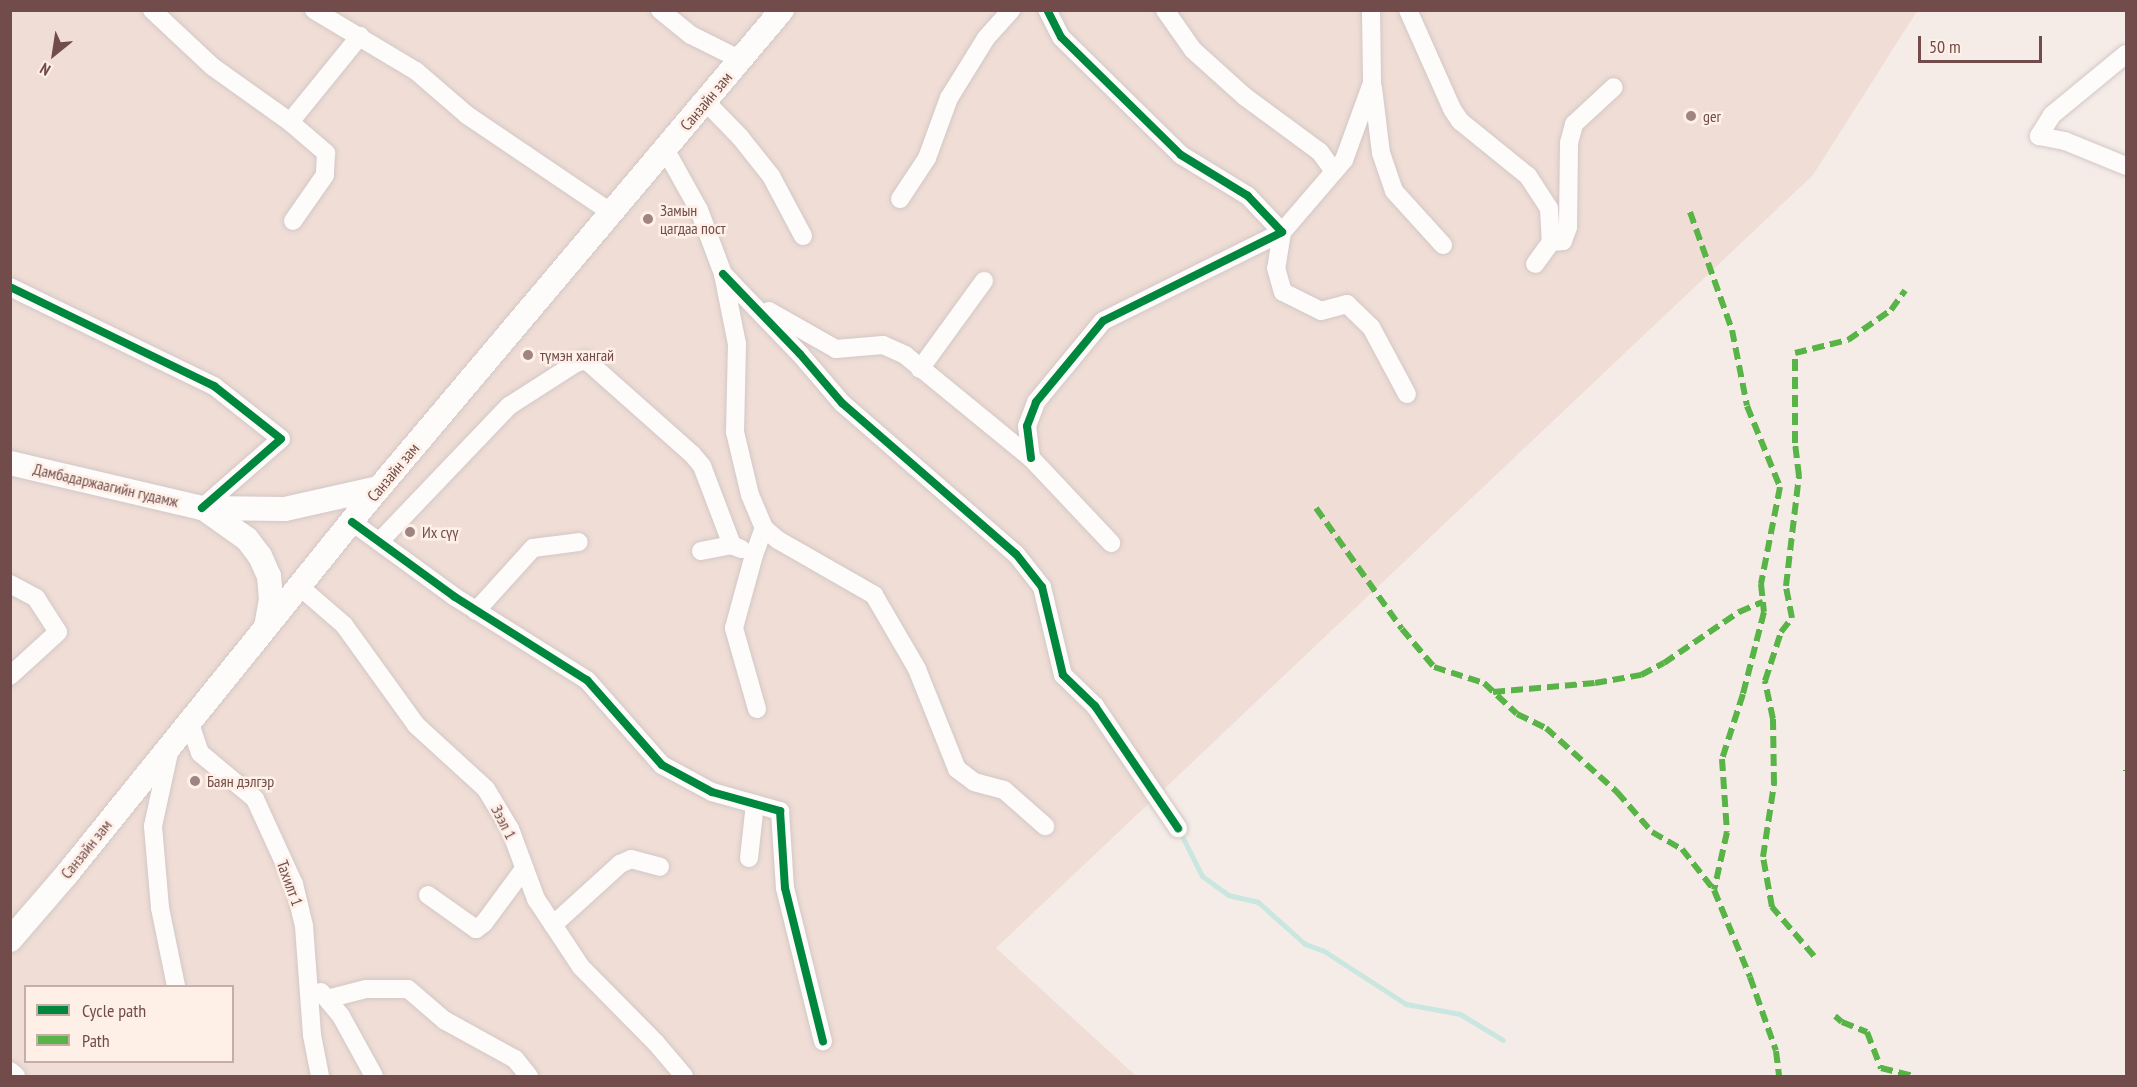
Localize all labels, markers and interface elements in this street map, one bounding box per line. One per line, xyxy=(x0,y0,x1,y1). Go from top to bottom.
north arrow xyxy=(24,24,84,84)
scale bar xyxy=(1921,24,2046,62)
text: 50 m xyxy=(1929,35,1961,58)
text: N xyxy=(36,59,54,80)
street label: Санзайн зам xyxy=(676,68,736,134)
place label: ger xyxy=(1703,106,1721,126)
marker: ger xyxy=(1684,109,1698,123)
place label: Замын цагдаа пост xyxy=(660,200,726,238)
marker: Замын цагдаа пост xyxy=(641,212,655,226)
place label: түмэн хангай xyxy=(540,345,614,365)
marker: түмэн хангай xyxy=(521,348,535,362)
street label: Санзайн зам xyxy=(363,439,423,505)
street label: Дамбадаржаагийн гудамж xyxy=(32,459,180,511)
place label: Их сүү xyxy=(422,522,459,542)
marker: Их сүү xyxy=(403,525,417,539)
place label: Баян дэлгэр xyxy=(207,771,274,791)
marker: Баян дэлгэр xyxy=(188,774,202,788)
street label: Зээл 1 xyxy=(487,802,521,842)
street label: Санзайн зам xyxy=(56,816,116,882)
street label: Тахилт 1 xyxy=(273,857,307,909)
legend xyxy=(24,985,234,1063)
text: Cycle path xyxy=(82,999,146,1022)
text: Path xyxy=(82,1029,110,1052)

